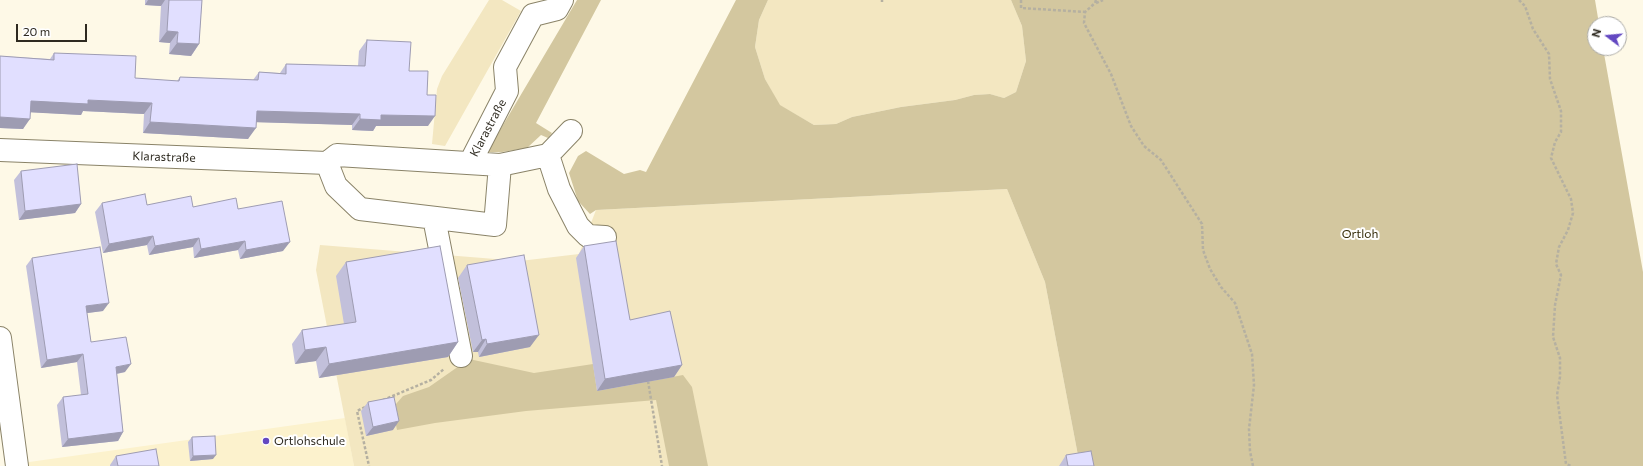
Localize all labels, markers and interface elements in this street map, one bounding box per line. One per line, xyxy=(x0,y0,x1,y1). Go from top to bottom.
scale bar xyxy=(18,16,89,42)
north arrow xyxy=(1587,16,1627,56)
text: 20 m xyxy=(23,24,50,38)
text: N xyxy=(1589,27,1603,39)
street label: Klarastraße xyxy=(467,97,509,159)
street label: Klarastraße xyxy=(132,149,196,165)
park label: Ortloh xyxy=(1342,227,1378,241)
place label: Ortlohschule xyxy=(274,434,345,448)
marker: Ortlohschule xyxy=(261,436,271,446)

